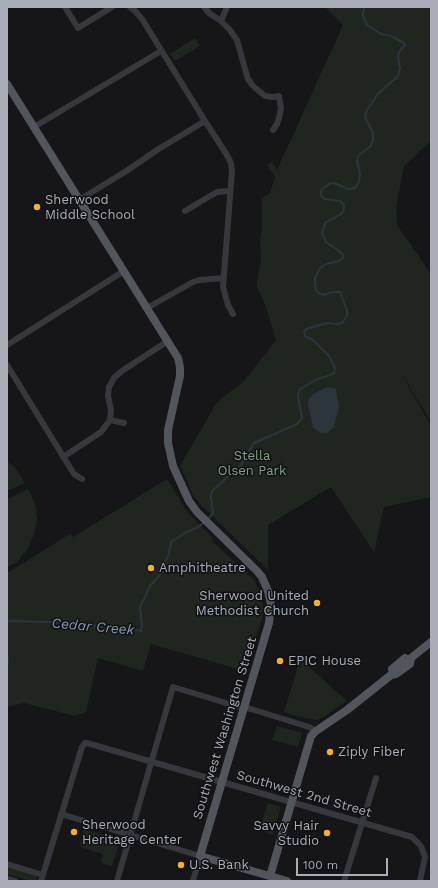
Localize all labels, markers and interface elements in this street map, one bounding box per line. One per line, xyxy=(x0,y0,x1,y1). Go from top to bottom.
place label: Sherwood Middle School xyxy=(45,192,135,223)
marker: Sherwood Middle School xyxy=(32,202,42,212)
park label: Stella Olsen Park xyxy=(218,448,286,479)
place label: Amphitheatre xyxy=(159,560,246,576)
marker: Amphitheatre xyxy=(146,563,156,573)
place label: Sherwood United Methodist Church xyxy=(196,588,309,619)
marker: Sherwood United Methodist Church xyxy=(312,598,322,608)
water label: Cedar Creek xyxy=(51,615,135,639)
street label: Southwest Washington Street xyxy=(190,635,260,821)
place label: EPIC House xyxy=(288,653,361,669)
marker: EPIC House xyxy=(275,656,285,666)
place label: Ziply Fiber xyxy=(338,744,405,760)
marker: Ziply Fiber xyxy=(325,747,335,757)
street label: Southwest 2nd Street xyxy=(235,767,373,821)
place label: Sherwood Heritage Center xyxy=(82,817,182,848)
place label: Savvy Hair Studio xyxy=(253,818,319,849)
marker: Sherwood Heritage Center xyxy=(69,827,79,837)
marker: Savvy Hair Studio xyxy=(322,828,332,838)
scale bar xyxy=(298,850,390,876)
place label: U.S. Bank xyxy=(189,857,249,873)
text: 100 m xyxy=(303,858,338,872)
marker: U.S. Bank xyxy=(176,860,186,870)

